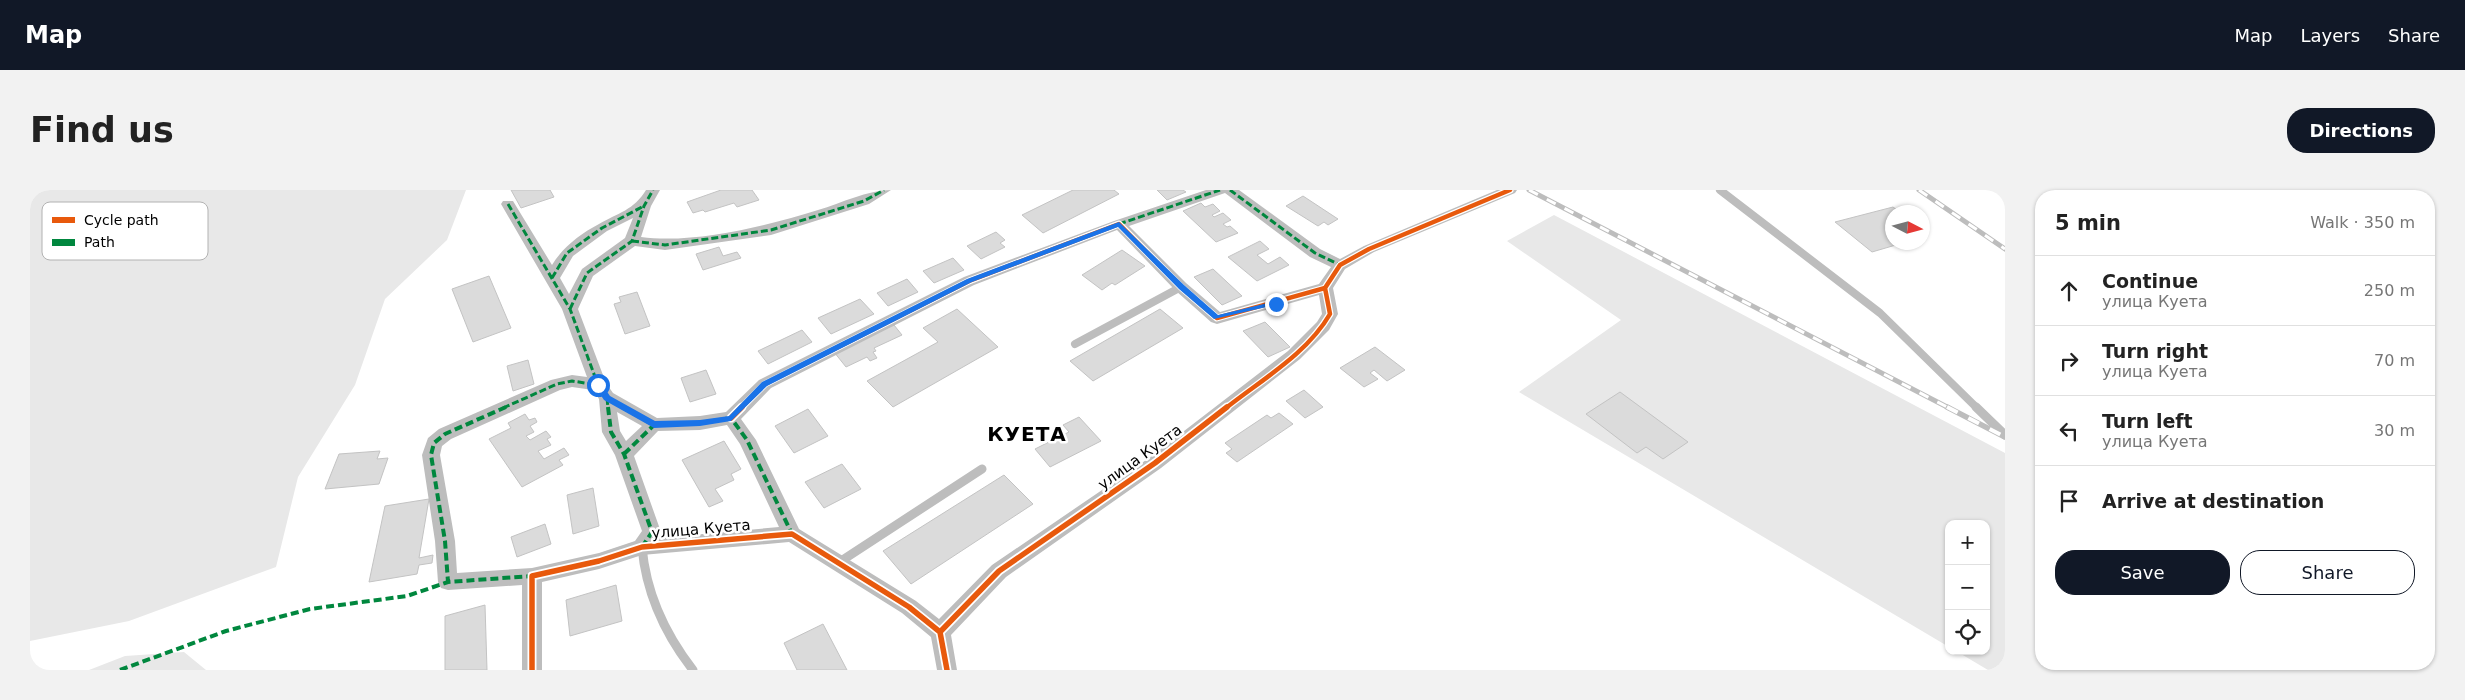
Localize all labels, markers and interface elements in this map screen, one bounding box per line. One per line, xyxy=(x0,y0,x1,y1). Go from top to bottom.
text: Map xyxy=(25,21,82,49)
text: Map xyxy=(2234,25,2272,46)
text: Layers xyxy=(2300,25,2360,46)
text: Share xyxy=(2388,25,2440,46)
button: Directions xyxy=(2287,108,2435,153)
text: Find us xyxy=(30,110,174,150)
legend xyxy=(42,202,208,260)
north arrow xyxy=(1885,205,1930,250)
text: 5 min xyxy=(2055,211,2121,235)
text: Cycle path xyxy=(84,212,159,228)
text: Walk · 350 m xyxy=(2310,213,2415,232)
text: Path xyxy=(84,234,115,250)
text: Continue xyxy=(2102,270,2198,292)
icon: ahead xyxy=(2055,277,2083,305)
text: 250 m xyxy=(2364,281,2415,300)
text: улица Куета xyxy=(2102,292,2208,311)
route end xyxy=(1265,293,1288,316)
text: Turn right xyxy=(2102,340,2208,362)
icon: right xyxy=(2055,347,2083,375)
text: 70 m xyxy=(2374,351,2415,370)
text: улица Куета xyxy=(2102,362,2208,381)
route start xyxy=(587,374,610,397)
text: Turn left xyxy=(2102,410,2193,432)
icon: left xyxy=(2055,417,2083,445)
street label: улица Куета xyxy=(1095,421,1185,493)
text: 30 m xyxy=(2374,421,2415,440)
district label: КУЕТА xyxy=(987,422,1067,446)
text: улица Куета xyxy=(2102,432,2208,451)
icon: arrive xyxy=(2055,487,2083,515)
text: Arrive at destination xyxy=(2102,490,2324,512)
street label: улица Куета xyxy=(651,516,751,542)
map controls xyxy=(1945,520,1990,655)
button: + xyxy=(1945,520,1990,565)
button: Save xyxy=(2055,550,2230,595)
button: Share xyxy=(2240,550,2415,595)
button: − xyxy=(1945,565,1990,610)
button: locate xyxy=(1945,610,1990,655)

